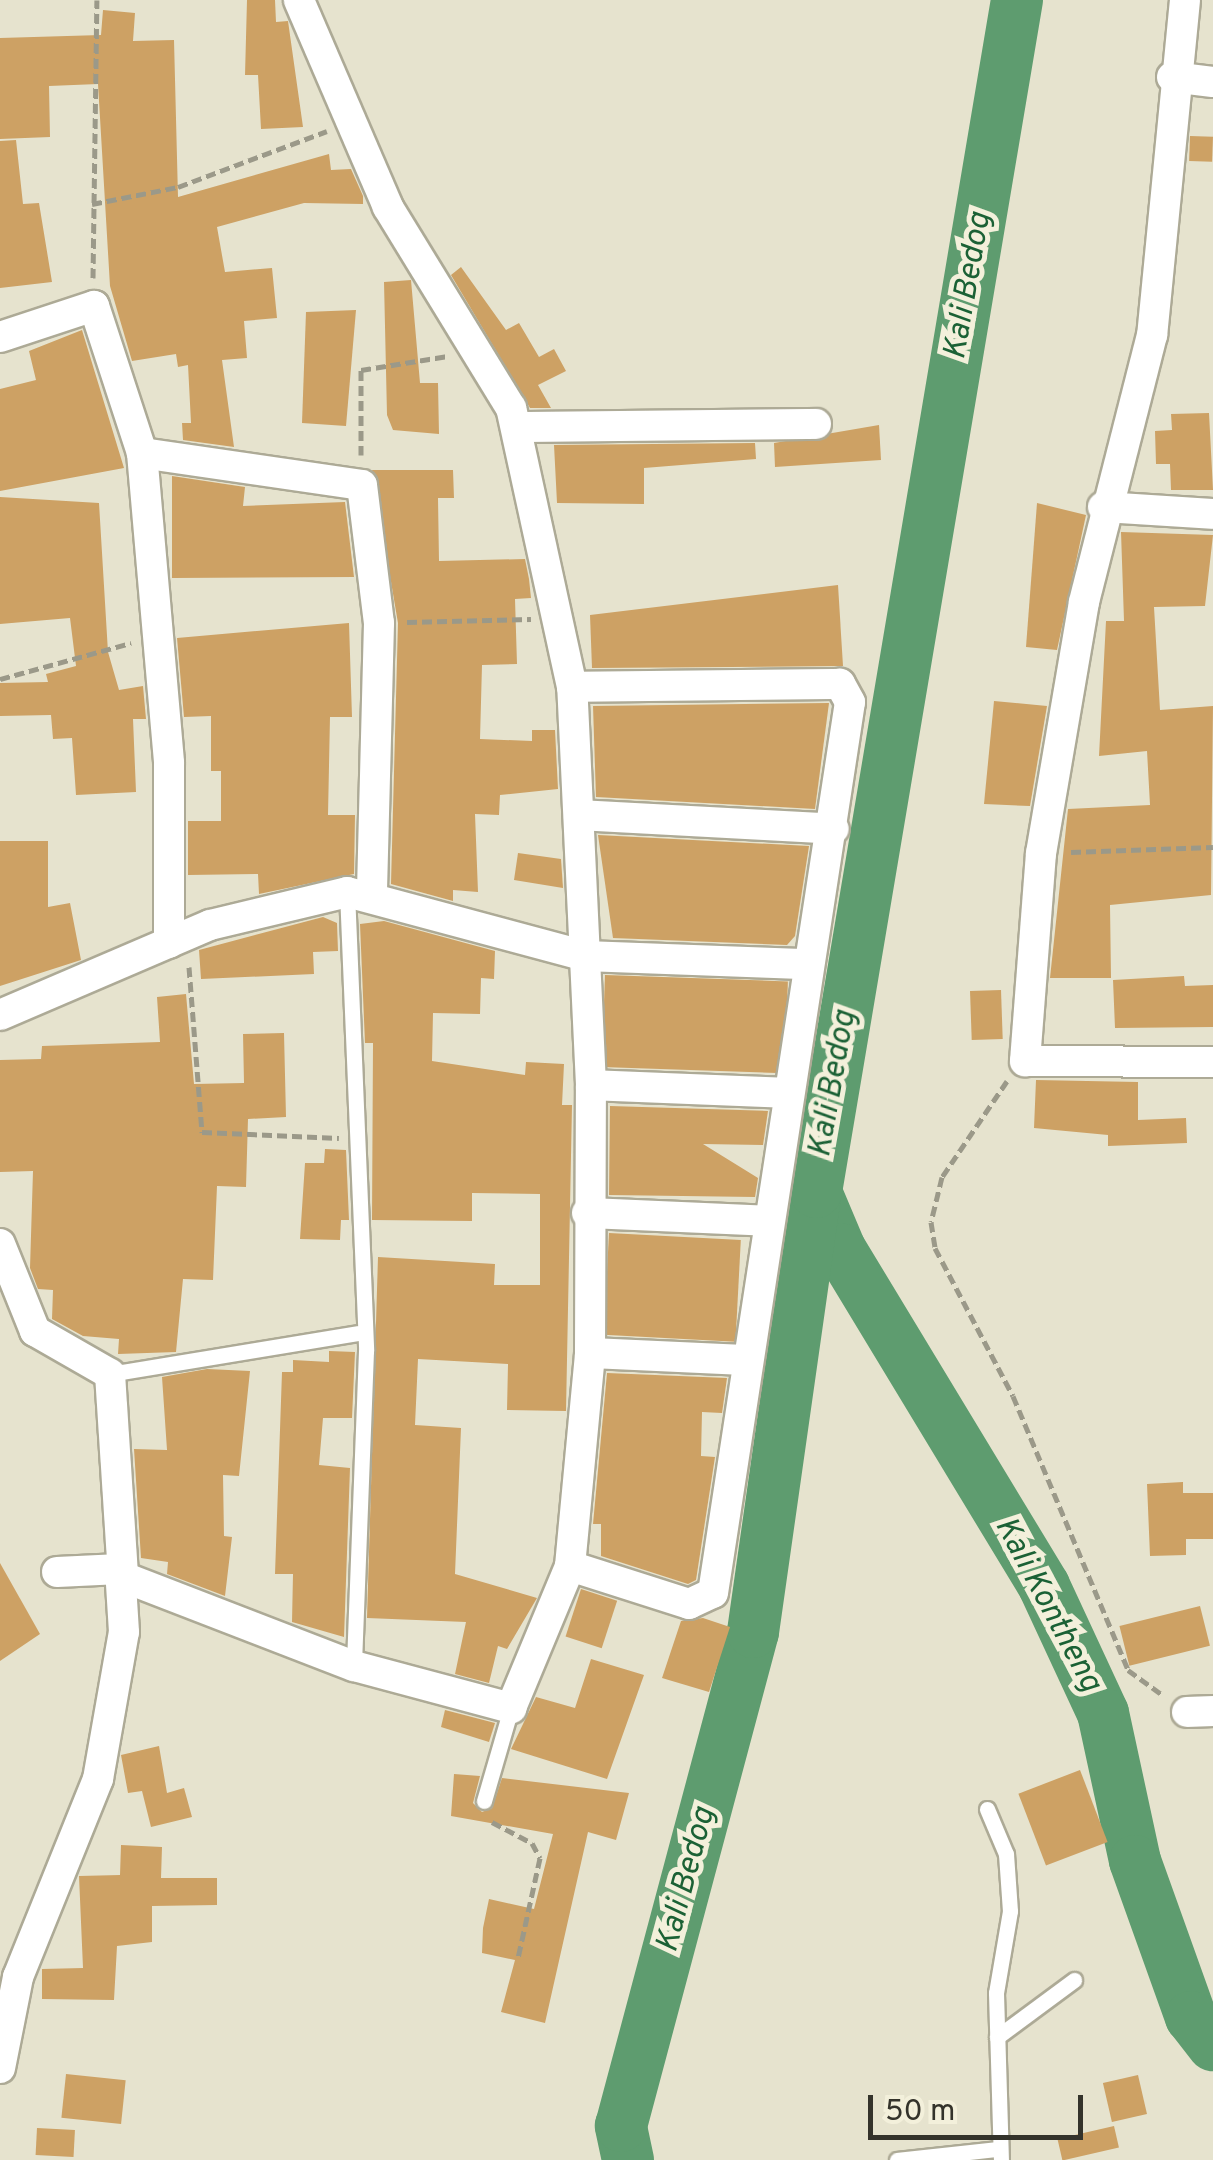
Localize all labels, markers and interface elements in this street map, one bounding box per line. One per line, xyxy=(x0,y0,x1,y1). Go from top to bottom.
water label: Kali Bedog xyxy=(937,210,1001,362)
water label: Kali Bedog xyxy=(802,1008,866,1160)
water label: Kali Kontheng xyxy=(985,1511,1109,1699)
water label: Kali Bedog xyxy=(649,1803,725,1957)
scale bar xyxy=(873,2075,1088,2137)
text: 50 m xyxy=(885,2094,955,2131)

